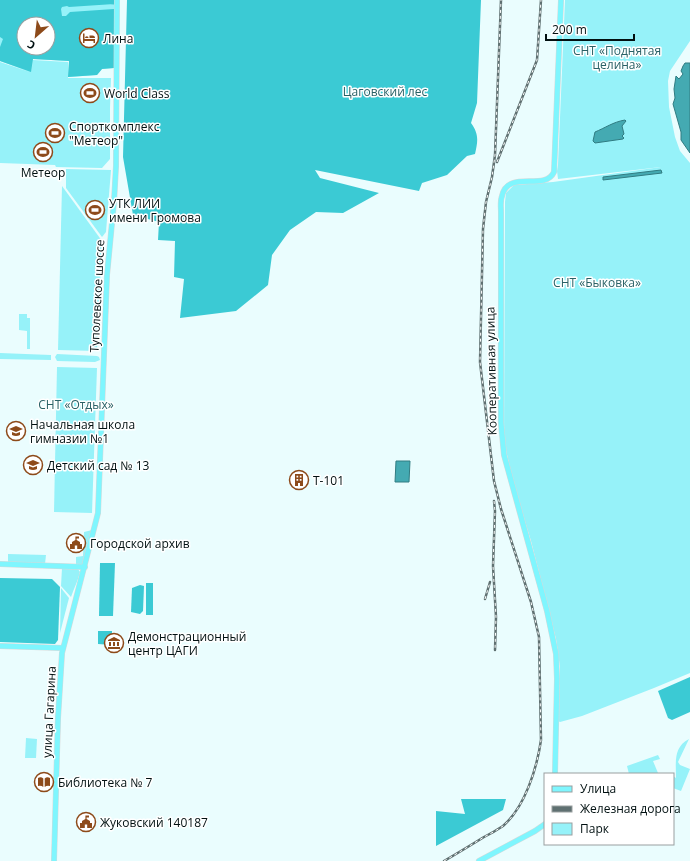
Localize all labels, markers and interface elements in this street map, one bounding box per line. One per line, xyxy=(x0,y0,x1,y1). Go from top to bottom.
north arrow xyxy=(16,16,56,56)
scale bar xyxy=(546,16,634,42)
text: 200 m xyxy=(552,21,587,38)
hotel icon: Лина xyxy=(78,27,100,49)
place label: Лина xyxy=(103,30,133,47)
text: С xyxy=(24,37,38,54)
park label: СНТ «Поднятая целина» xyxy=(573,42,661,73)
sports icon: World Class xyxy=(79,82,101,104)
park label: Цаговский лес xyxy=(343,83,427,100)
place label: World Class xyxy=(104,85,170,102)
place label: Спорткомплекс "Метеор" xyxy=(69,118,160,149)
sports icon: Спорткомплекс "Метеор" xyxy=(44,122,66,144)
sports icon: Метеор xyxy=(32,141,54,163)
place label: Метеор xyxy=(21,164,65,181)
place label: УТК ЛИИ имени Громова xyxy=(109,195,201,226)
sports icon: УТК ЛИИ имени Громова xyxy=(84,199,106,221)
street label: Туполевское шоссе xyxy=(86,239,108,353)
park label: СНТ «Быковка» xyxy=(553,274,641,291)
street label: Кооперативная улица xyxy=(481,306,501,436)
park label: СНТ «Отдых» xyxy=(38,396,114,413)
place label: Начальная школа гимназии №1 xyxy=(30,416,135,447)
school or university icon: Начальная школа гимназии №1 xyxy=(5,420,27,442)
school or university icon: Детский сад № 13 xyxy=(22,454,44,476)
place label: Детский сад № 13 xyxy=(47,457,150,474)
building icon: Т-101 xyxy=(288,469,310,491)
place label: Т-101 xyxy=(313,472,344,489)
public building icon: Городской архив xyxy=(65,532,87,554)
place label: Городской архив xyxy=(90,535,190,552)
place label: Демонстрационный центр ЦАГИ xyxy=(128,628,246,659)
museum icon: Демонстрационный центр ЦАГИ xyxy=(103,632,125,654)
street label: улица Гагарина xyxy=(38,666,60,758)
library icon: Библиотека № 7 xyxy=(33,771,55,793)
legend xyxy=(544,773,674,845)
place label: Библиотека № 7 xyxy=(58,774,153,791)
text: Улица xyxy=(580,780,616,797)
text: Железная дорога xyxy=(580,800,681,817)
public building icon: Жуковский 140187 xyxy=(75,811,97,833)
place label: Жуковский 140187 xyxy=(100,814,208,831)
text: Парк xyxy=(580,820,610,837)

